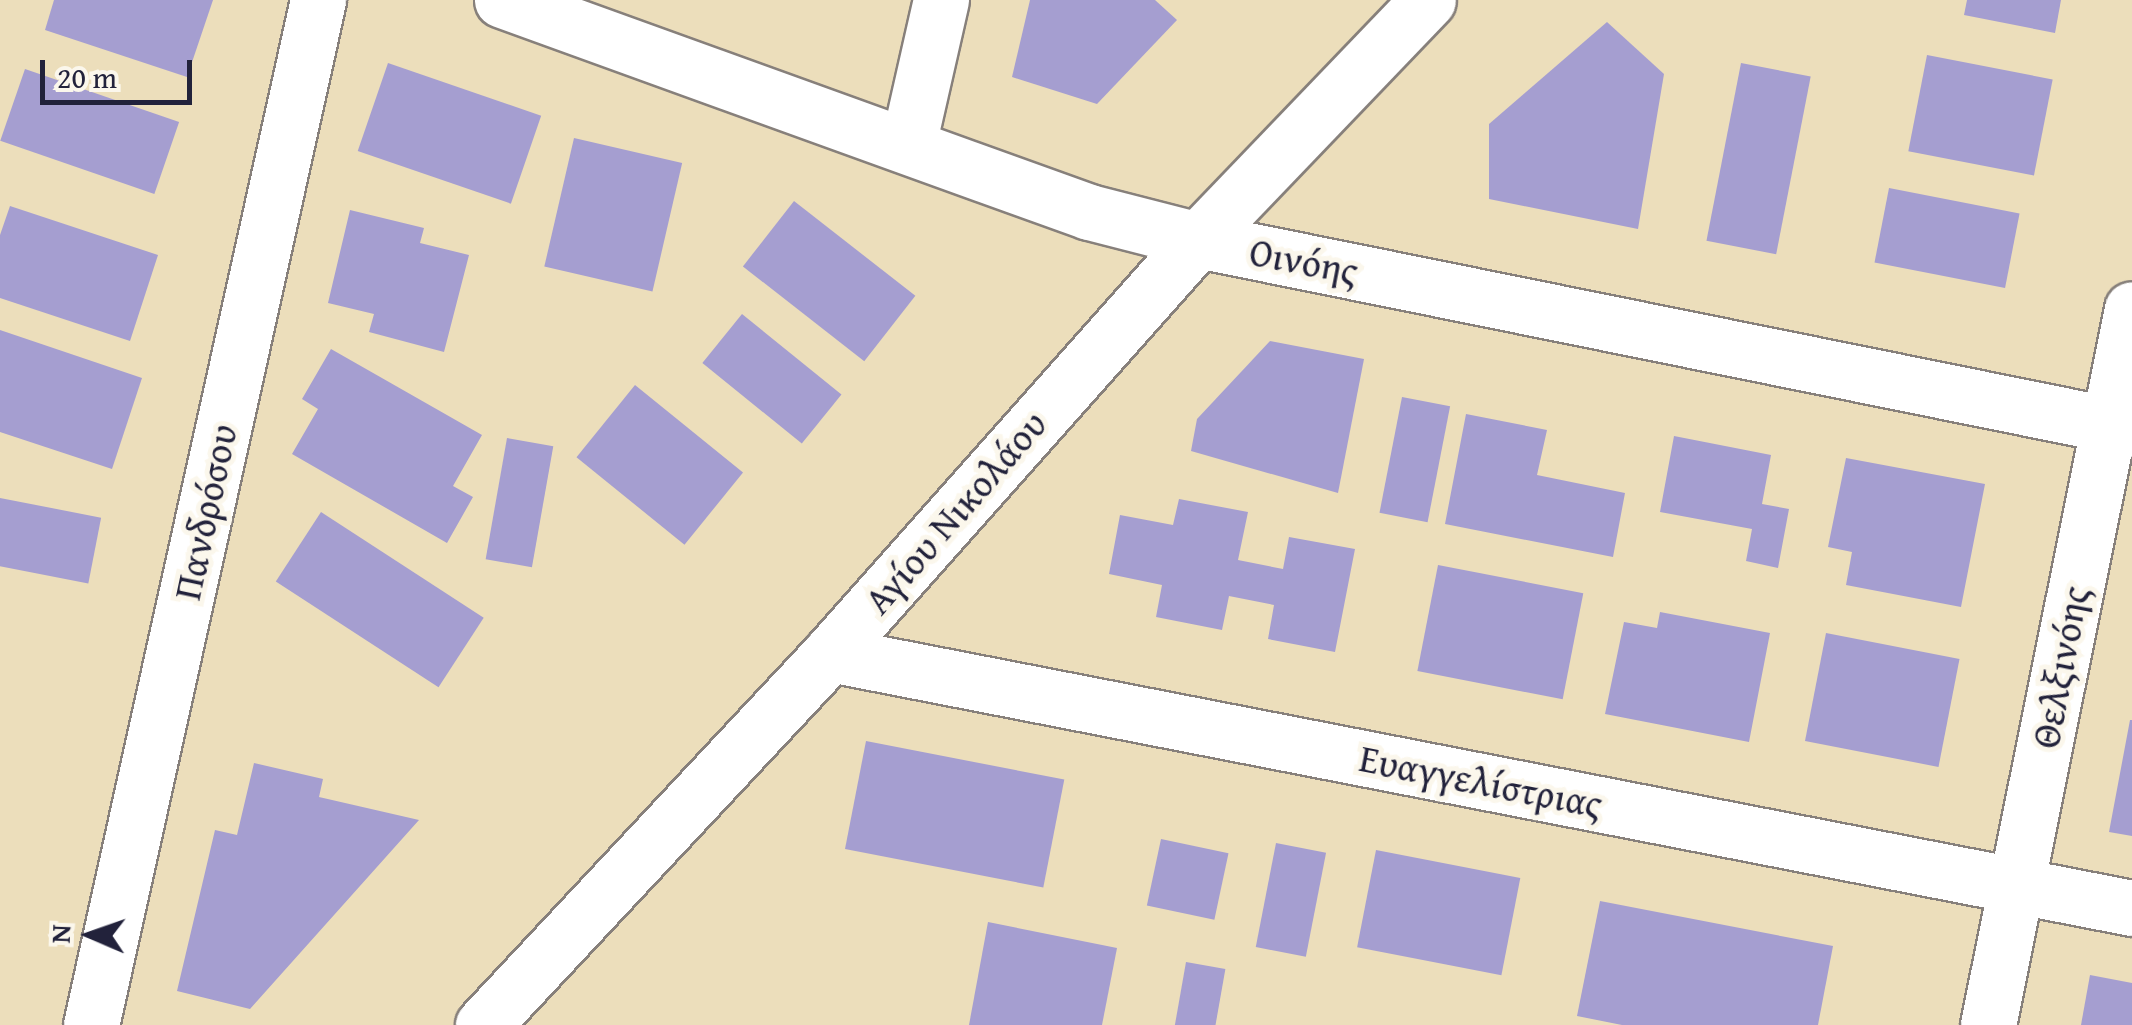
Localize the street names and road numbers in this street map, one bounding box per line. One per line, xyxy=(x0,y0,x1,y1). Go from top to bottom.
street label: Οινόης xyxy=(1246,228,1362,294)
street label: Αγίου Νικολάου xyxy=(854,401,1056,623)
street label: Πανδρόσου xyxy=(164,420,246,604)
street label: Θελξινόης xyxy=(2022,582,2098,752)
street label: Ευαγγελίστριας xyxy=(1356,735,1606,827)

